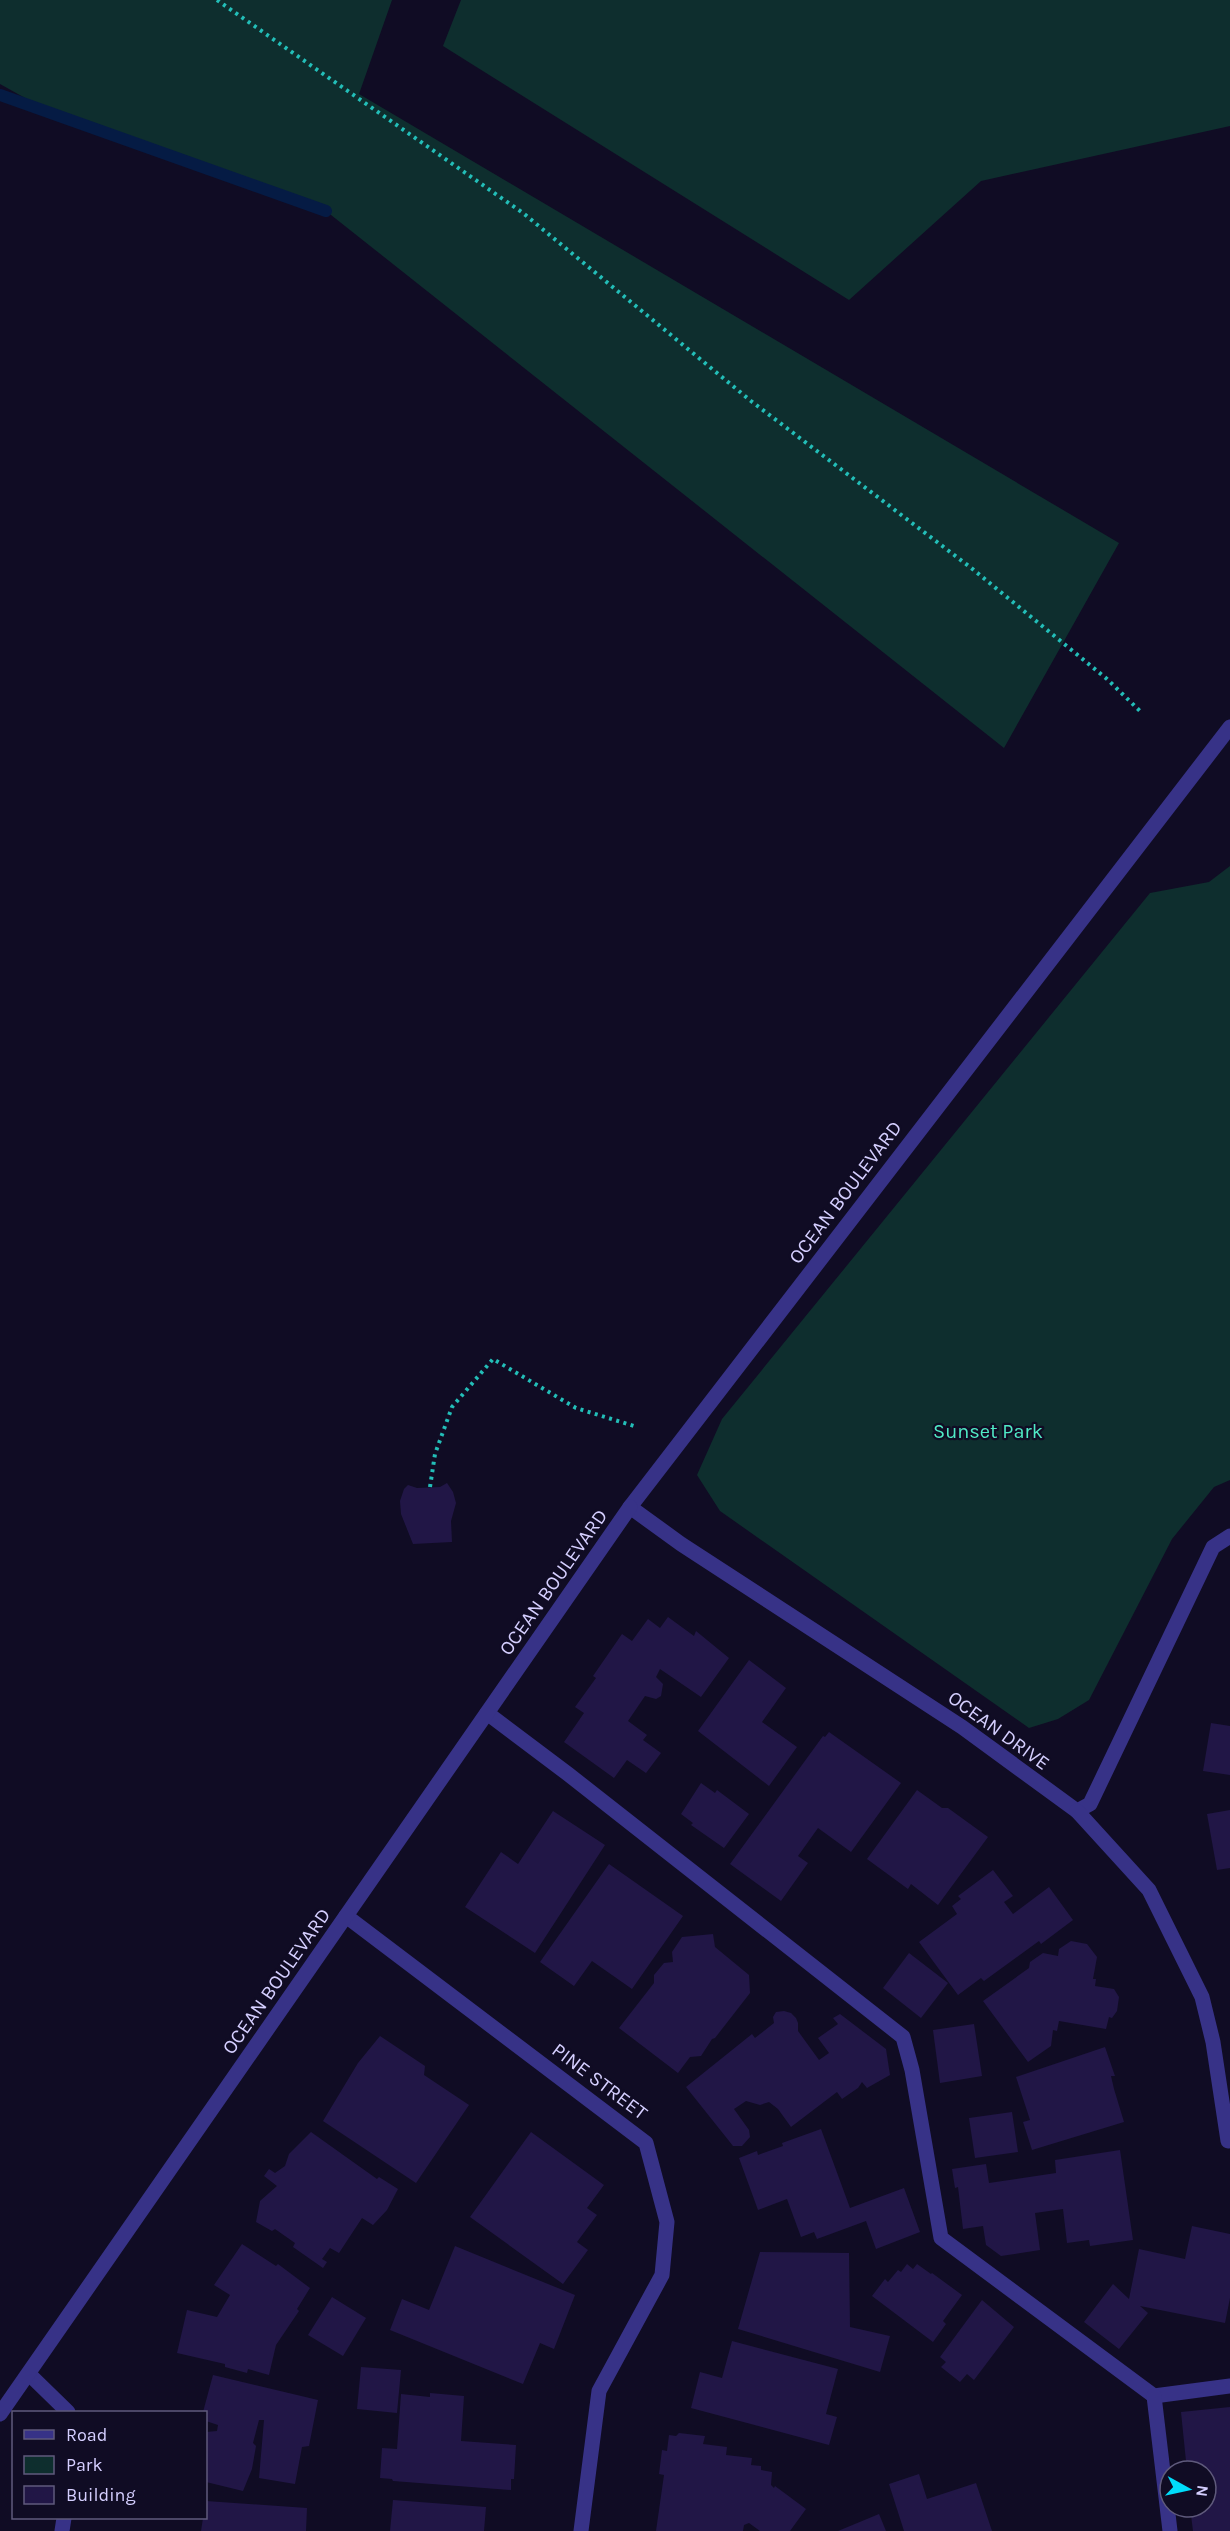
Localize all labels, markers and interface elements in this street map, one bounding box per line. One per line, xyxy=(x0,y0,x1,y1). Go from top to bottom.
street label: OCEAN BOULEVARD xyxy=(784,1116,907,1268)
park label: Sunset Park xyxy=(933,1420,1043,1443)
street label: OCEAN BOULEVARD xyxy=(494,1505,612,1660)
street label: OCEAN DRIVE xyxy=(943,1686,1054,1775)
street label: OCEAN BOULEVARD xyxy=(217,1904,335,2059)
street label: PINE STREET xyxy=(548,2038,652,2125)
legend xyxy=(12,2411,207,2519)
text: Road xyxy=(66,2424,107,2446)
text: Park xyxy=(66,2454,103,2476)
north arrow xyxy=(1158,2459,1218,2519)
text: Building xyxy=(66,2484,136,2506)
text: N xyxy=(1192,2484,1213,2498)

